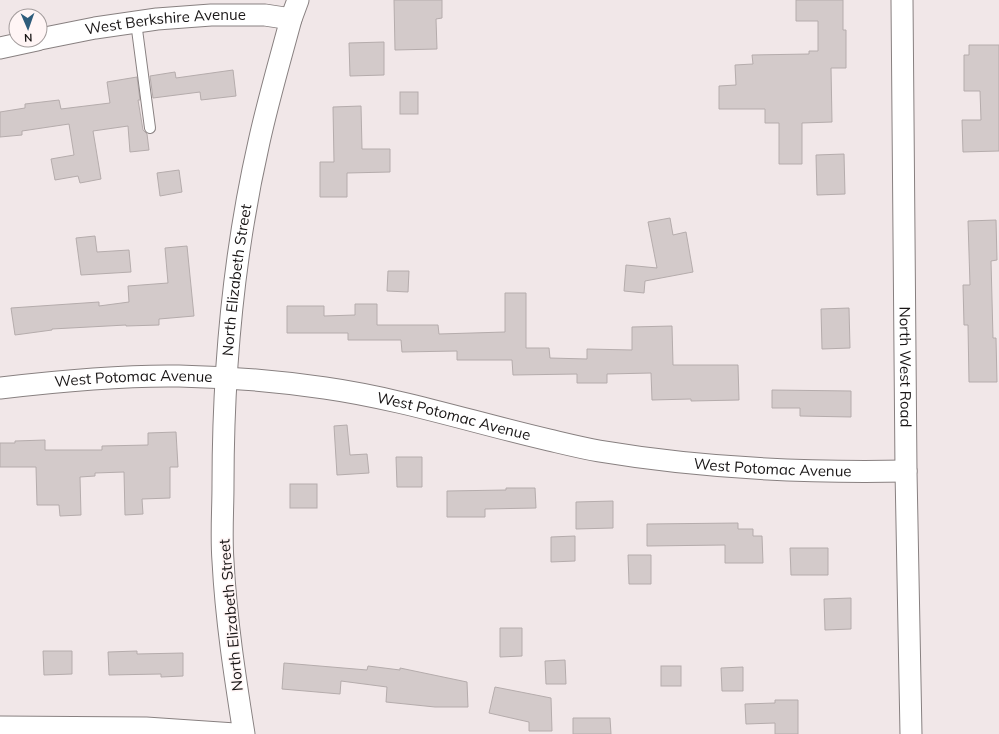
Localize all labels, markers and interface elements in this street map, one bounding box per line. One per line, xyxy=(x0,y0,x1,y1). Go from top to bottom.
street label: West Berkshire Avenue xyxy=(83,5,246,39)
north arrow xyxy=(8,8,48,48)
text: N xyxy=(24,31,33,45)
street label: North Elizabeth Street xyxy=(218,202,255,357)
street label: North West Road xyxy=(896,306,916,428)
street label: West Potomac Avenue xyxy=(54,366,213,391)
street label: West Potomac Avenue xyxy=(375,387,533,444)
street label: West Potomac Avenue xyxy=(693,454,852,480)
street label: North Elizabeth Street xyxy=(214,538,247,692)

